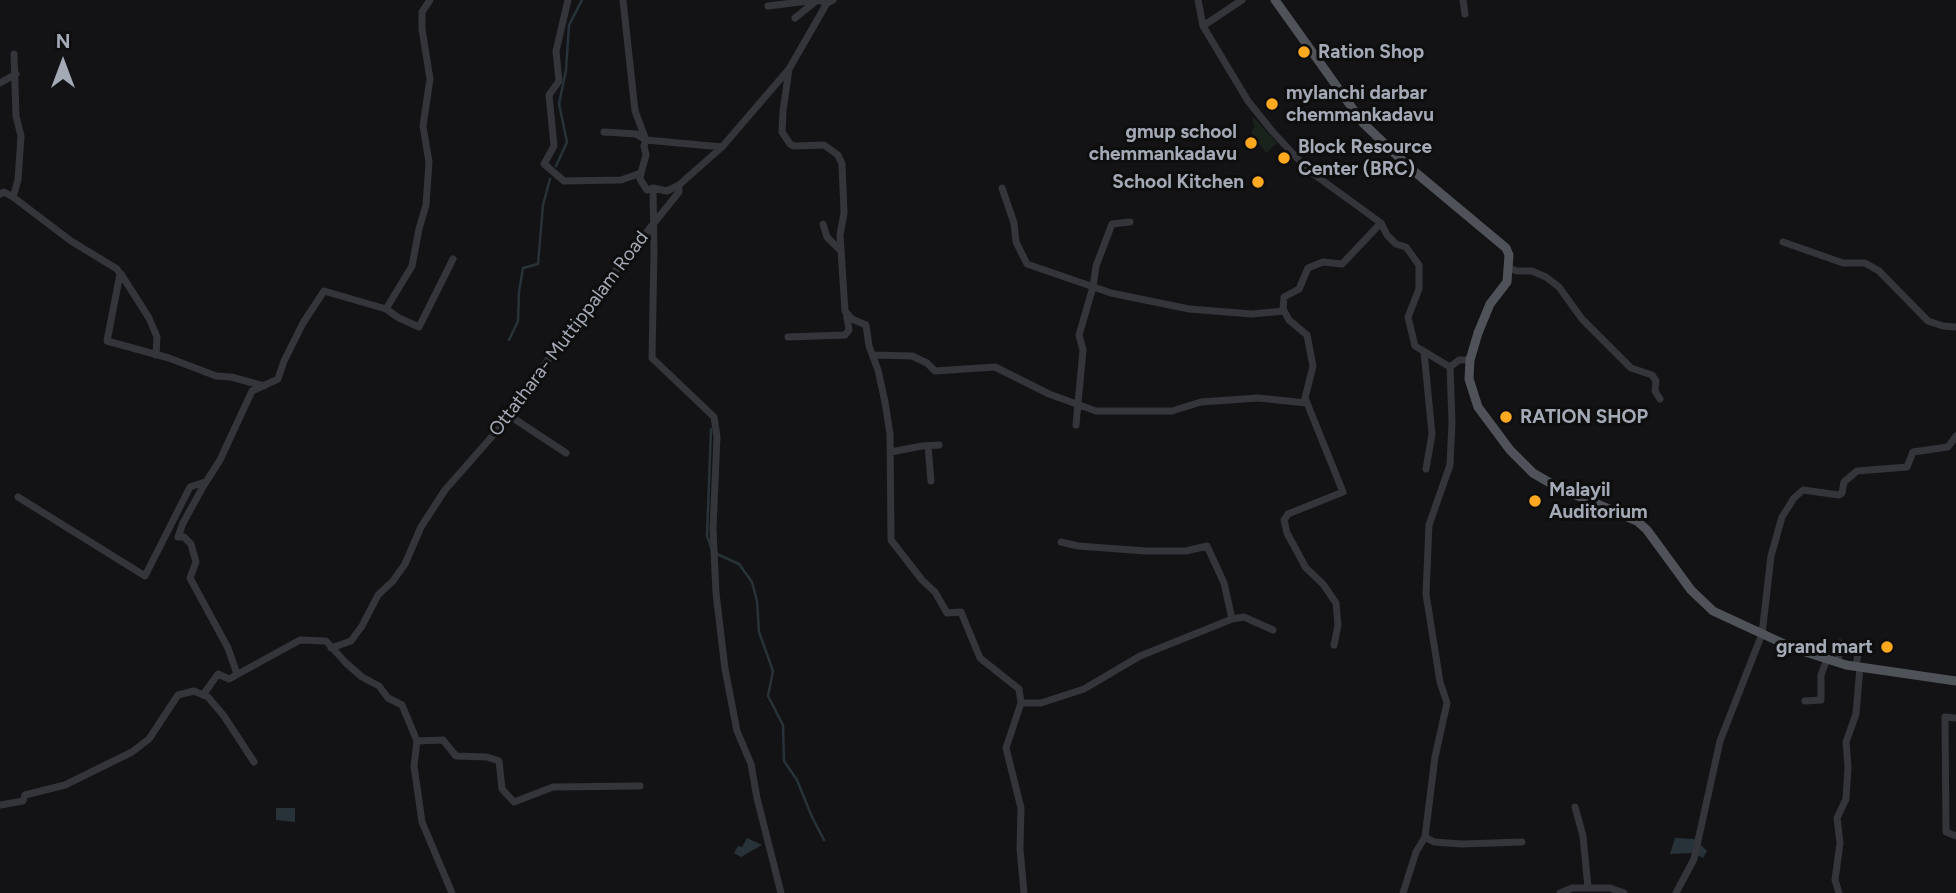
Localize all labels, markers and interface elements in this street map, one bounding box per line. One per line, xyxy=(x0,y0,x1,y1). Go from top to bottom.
north arrow xyxy=(28,28,98,98)
text: N xyxy=(56,30,70,53)
place label: Ration Shop xyxy=(1318,41,1424,63)
marker: Ration Shop xyxy=(1296,44,1312,60)
place label: mylanchi darbar chemmankadavu xyxy=(1286,82,1434,126)
marker: mylanchi darbar chemmankadavu xyxy=(1264,96,1280,112)
place label: gmup school chemmankadavu xyxy=(1089,121,1237,165)
marker: gmup school chemmankadavu xyxy=(1243,135,1259,151)
place label: Block Resource Center (BRC) xyxy=(1298,136,1432,180)
marker: Block Resource Center (BRC) xyxy=(1276,150,1292,166)
place label: School Kitchen xyxy=(1112,171,1244,193)
marker: School Kitchen xyxy=(1250,174,1266,190)
street label: Ottathara- Muttippalam Road xyxy=(484,227,654,441)
place label: RATION SHOP xyxy=(1520,406,1648,428)
marker: RATION SHOP xyxy=(1498,409,1514,425)
place label: Malayil Auditorium xyxy=(1549,479,1648,523)
marker: Malayil Auditorium xyxy=(1527,493,1543,509)
place label: grand mart xyxy=(1776,636,1873,658)
marker: grand mart xyxy=(1879,639,1895,655)

